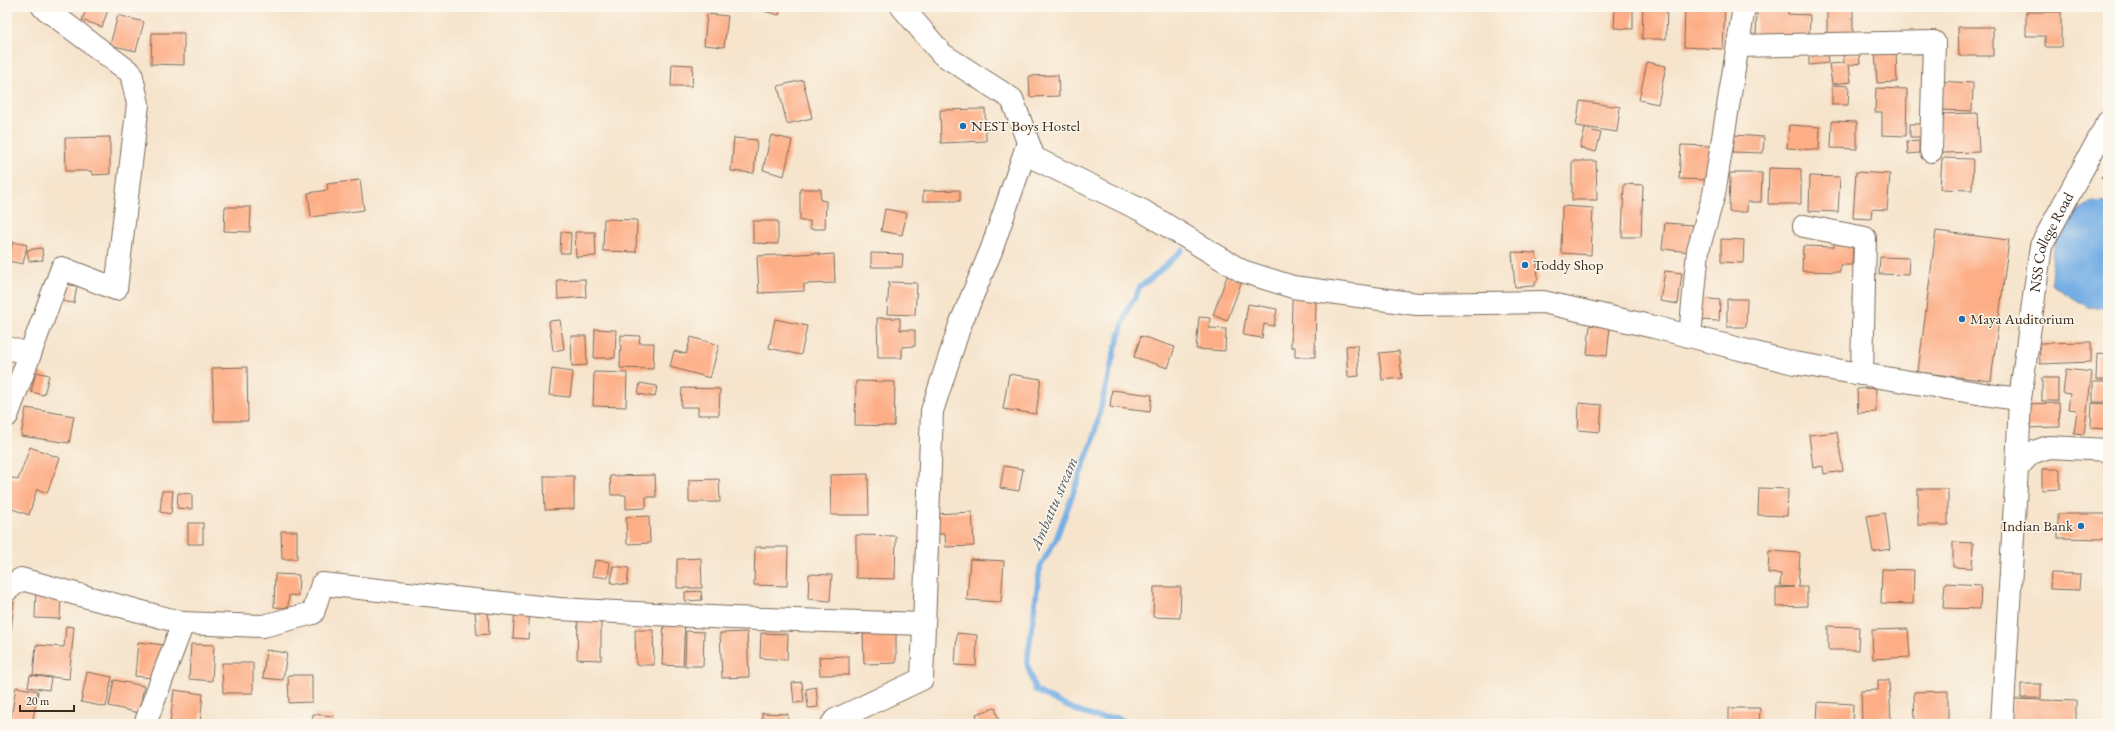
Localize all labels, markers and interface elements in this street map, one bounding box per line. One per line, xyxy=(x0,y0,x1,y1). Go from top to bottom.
place label: NEST Boys Hostel xyxy=(971,116,1081,135)
marker: NEST Boys Hostel xyxy=(958,121,968,131)
street label: NSS College Road xyxy=(2025,188,2078,294)
place label: Toddy Shop xyxy=(1533,255,1604,274)
marker: Toddy Shop xyxy=(1520,260,1530,270)
place label: Maya Auditorium xyxy=(1970,309,2075,328)
marker: Maya Auditorium xyxy=(1957,314,1967,324)
water label: Ambattu stream xyxy=(1024,454,1082,554)
place label: Indian Bank xyxy=(2002,516,2074,535)
marker: Indian Bank xyxy=(2076,521,2086,531)
scale bar xyxy=(20,687,74,713)
text: 20 m xyxy=(26,693,50,709)

